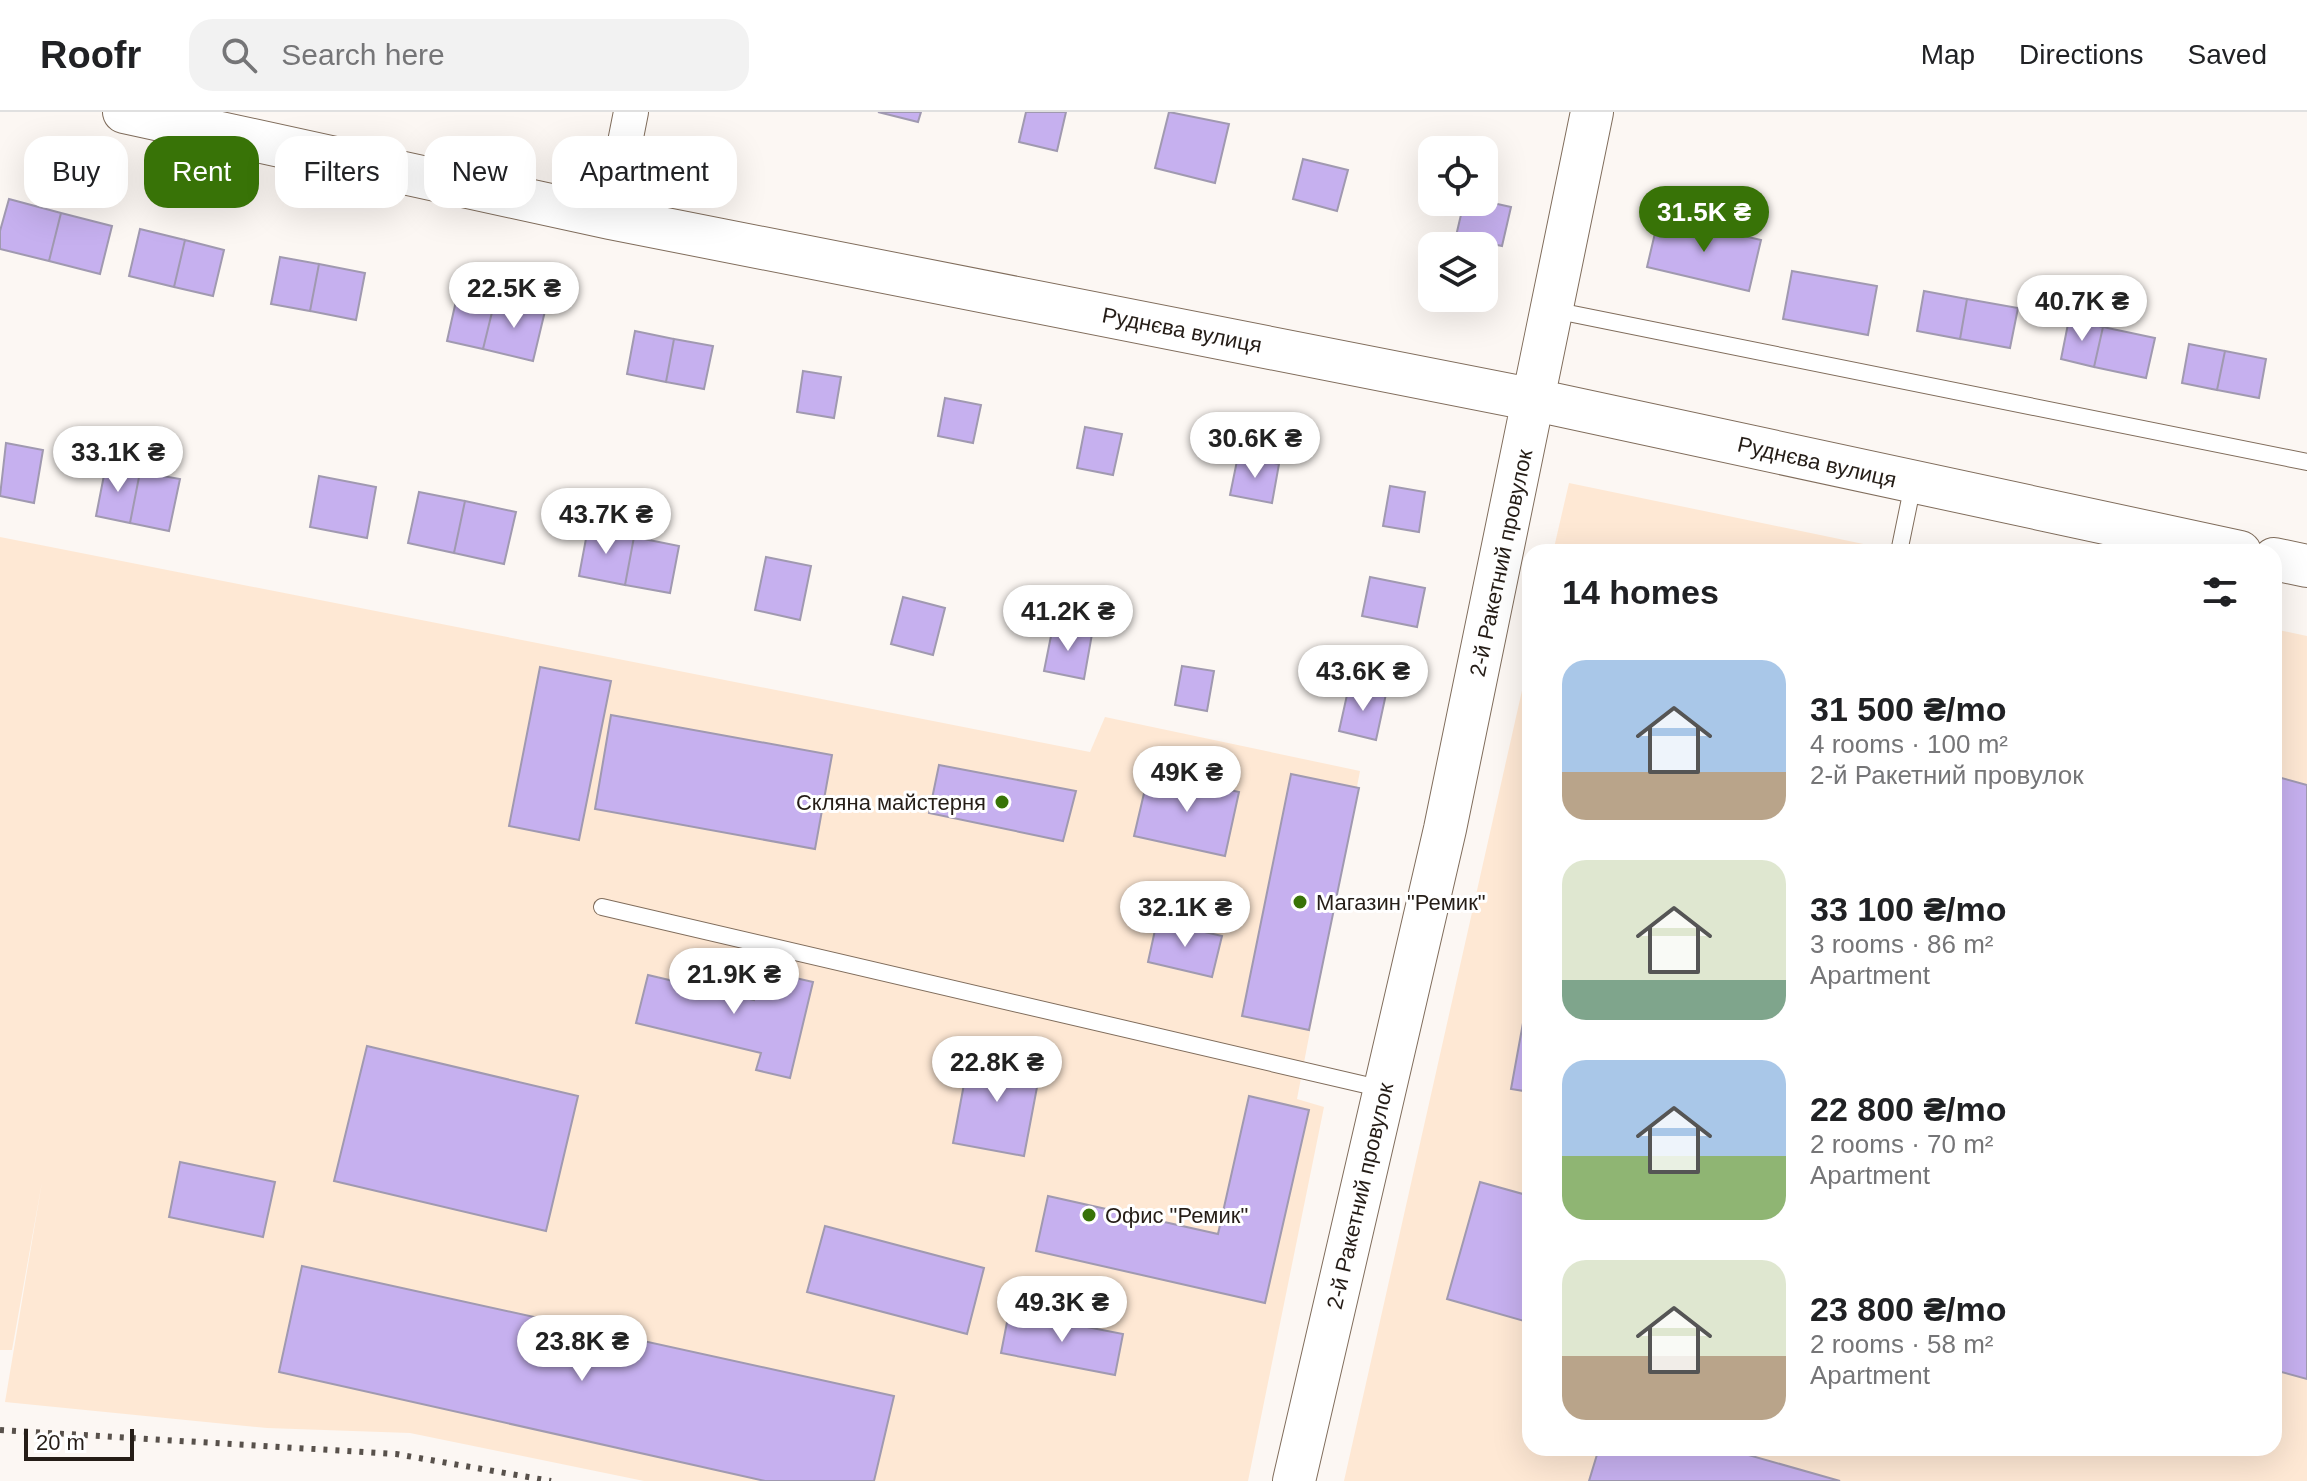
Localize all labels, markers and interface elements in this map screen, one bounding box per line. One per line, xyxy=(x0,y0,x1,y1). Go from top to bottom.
search box xyxy=(189,19,749,91)
icon: search xyxy=(217,33,261,77)
text: Roofr xyxy=(40,34,141,76)
text: Search here xyxy=(281,38,445,71)
text: Map xyxy=(1921,39,1975,70)
text: Directions xyxy=(2019,39,2144,70)
text: Saved xyxy=(2188,39,2267,70)
chip: Buy xyxy=(24,136,128,208)
chip: Rent xyxy=(144,136,259,208)
chip: Filters xyxy=(275,136,408,208)
chip: New xyxy=(424,136,536,208)
chip: Apartment xyxy=(552,136,737,208)
map controls xyxy=(1418,136,1498,312)
button: locate xyxy=(1418,136,1498,216)
pin: 31.5K ₴ xyxy=(1630,186,1778,254)
text: 31.5K ₴ xyxy=(1657,197,1751,227)
button: layers xyxy=(1418,232,1498,312)
pin: 22.5K ₴ xyxy=(440,262,588,330)
text: 22.5K ₴ xyxy=(467,273,561,303)
pin: 40.7K ₴ xyxy=(2008,275,2156,343)
text: 40.7K ₴ xyxy=(2035,286,2129,316)
street label: Руднєва вулиця xyxy=(1100,302,1264,358)
pin: 30.6K ₴ xyxy=(1181,412,1329,480)
text: 30.6K ₴ xyxy=(1208,423,1302,453)
pin: 33.1K ₴ xyxy=(44,426,192,494)
street label: Руднєва вулиця xyxy=(1735,432,1899,492)
text: 33.1K ₴ xyxy=(71,437,165,467)
street label: 2-й Ракетний провулок xyxy=(1465,447,1537,679)
pin: 43.7K ₴ xyxy=(532,488,680,556)
text: 43.7K ₴ xyxy=(559,499,653,529)
icon: filters xyxy=(2198,570,2242,614)
text: 14 homes xyxy=(1562,573,1719,611)
pin: 41.2K ₴ xyxy=(994,585,1142,653)
text: 41.2K ₴ xyxy=(1021,596,1115,626)
pin: 43.6K ₴ xyxy=(1289,645,1437,713)
text: 43.6K ₴ xyxy=(1316,656,1410,686)
text: 31 500 ₴/mo xyxy=(1810,690,2007,728)
icon: home xyxy=(1626,692,1722,788)
text: 4 rooms · 100 m² xyxy=(1810,729,2008,759)
pin: 49K ₴ xyxy=(1131,746,1243,814)
text: 49K ₴ xyxy=(1151,757,1223,787)
text: 2-й Ракетний провулок xyxy=(1810,760,2084,790)
place label: Скляна майстерня xyxy=(796,790,986,815)
marker: Скляна майстерня xyxy=(993,793,1011,811)
pin: 32.1K ₴ xyxy=(1111,881,1259,949)
place label: Магазин "Ремик" xyxy=(1316,890,1486,915)
text: 33 100 ₴/mo xyxy=(1810,890,2007,928)
text: 32.1K ₴ xyxy=(1138,892,1232,922)
icon: home xyxy=(1626,892,1722,988)
marker: Магазин "Ремик" xyxy=(1291,893,1309,911)
text: 3 rooms · 86 m² xyxy=(1810,929,1994,959)
pin: 21.9K ₴ xyxy=(660,948,808,1016)
text: 21.9K ₴ xyxy=(687,959,781,989)
text: Apartment xyxy=(1810,960,1930,990)
pin: 22.8K ₴ xyxy=(923,1036,1071,1104)
text: 22.8K ₴ xyxy=(950,1047,1044,1077)
street label: 2-й Ракетний провулок xyxy=(1322,1080,1398,1312)
text: 22 800 ₴/mo xyxy=(1810,1090,2007,1128)
icon: home xyxy=(1626,1092,1722,1188)
text: 2 rooms · 70 m² xyxy=(1810,1129,1994,1159)
text: Apartment xyxy=(1810,1160,1930,1190)
place label: Офис "Ремик" xyxy=(1105,1203,1248,1228)
marker: Офис "Ремик" xyxy=(1080,1206,1098,1224)
pin: 49.3K ₴ xyxy=(988,1276,1136,1344)
text: 49.3K ₴ xyxy=(1015,1287,1109,1317)
text: 23 800 ₴/mo xyxy=(1810,1290,2007,1328)
icon: home xyxy=(1626,1292,1722,1388)
pin: 23.8K ₴ xyxy=(508,1315,656,1383)
text: 23.8K ₴ xyxy=(535,1326,629,1356)
text: 2 rooms · 58 m² xyxy=(1810,1329,1994,1359)
text: Apartment xyxy=(1810,1360,1930,1390)
scale bar xyxy=(24,1425,134,1461)
text: 20 m xyxy=(36,1430,85,1455)

